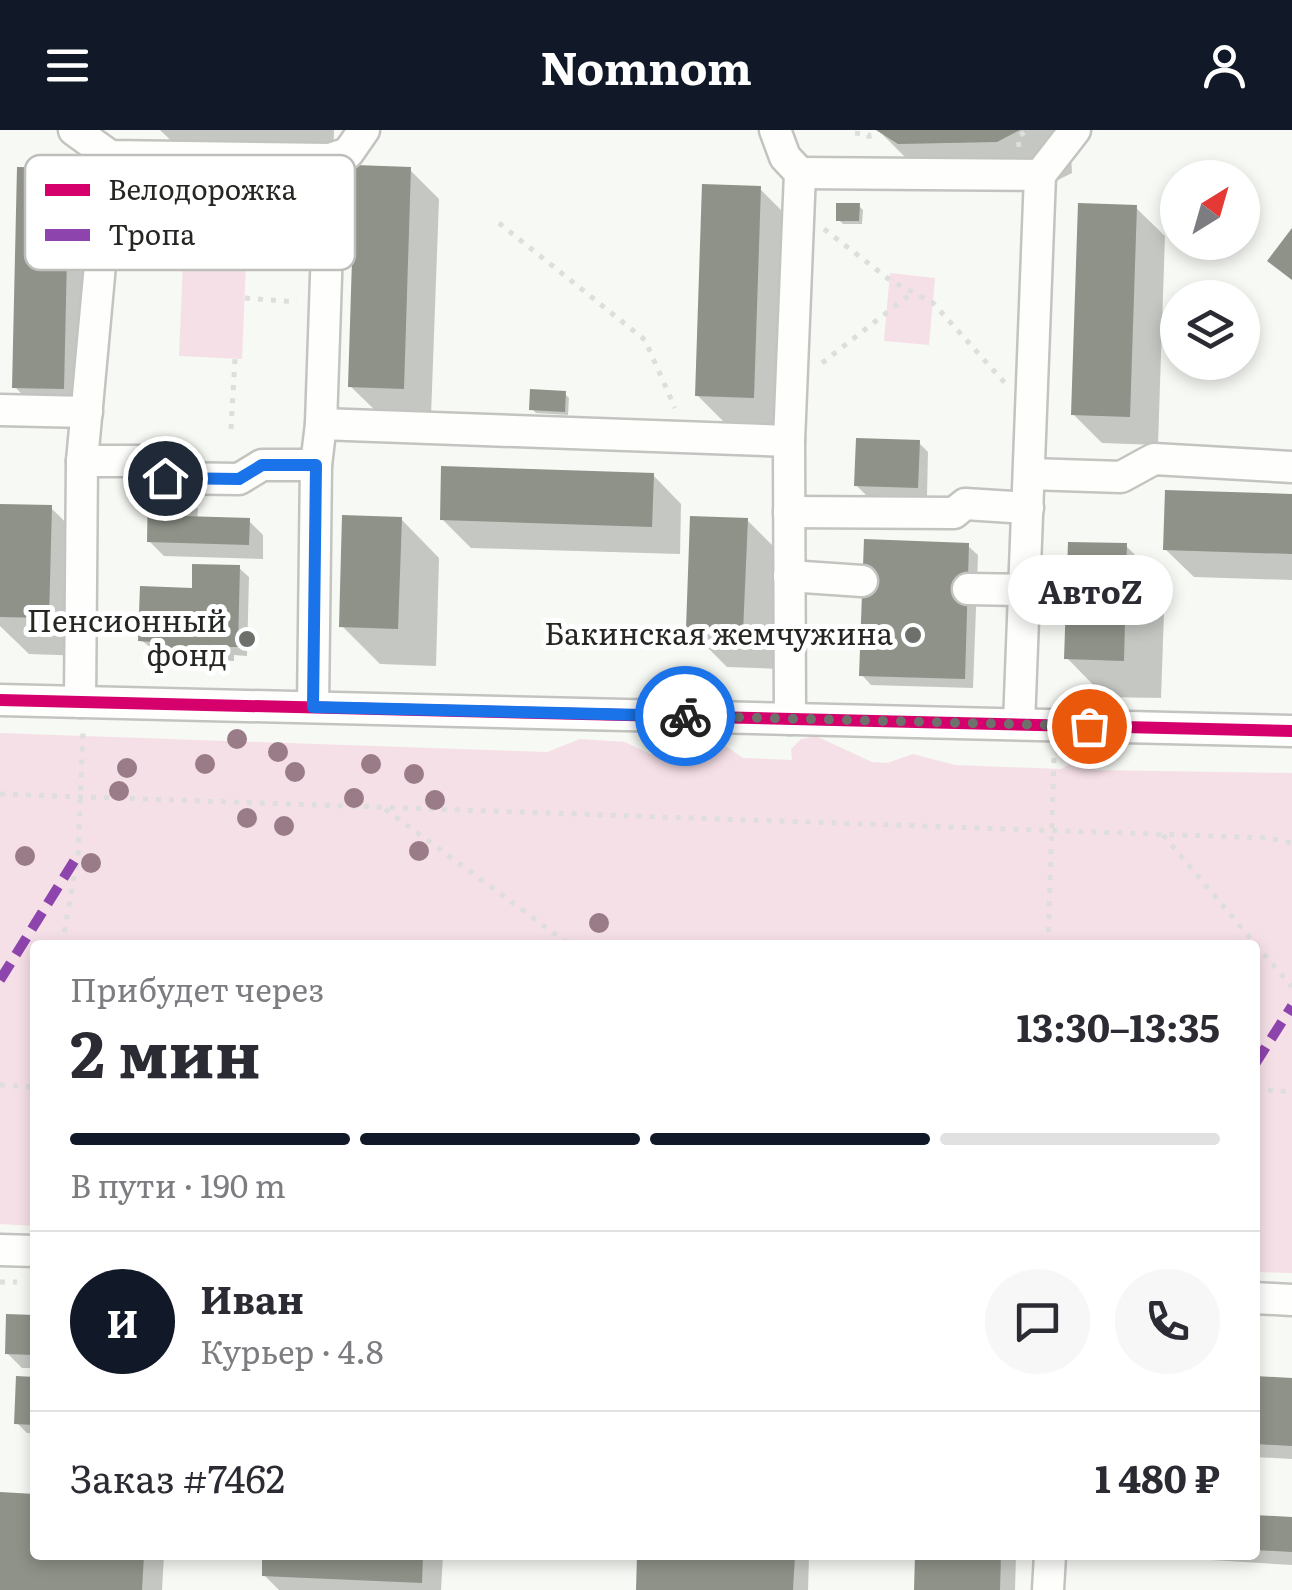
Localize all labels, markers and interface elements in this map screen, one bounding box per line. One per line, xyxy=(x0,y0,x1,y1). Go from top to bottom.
text: Nomnom xyxy=(540,32,752,99)
icon: menu xyxy=(40,38,95,93)
icon: person xyxy=(1197,38,1252,93)
legend xyxy=(25,155,355,270)
north arrow xyxy=(1160,160,1260,260)
map controls xyxy=(1160,160,1260,380)
text: Велодорожка xyxy=(108,167,297,209)
text: Тропа xyxy=(108,212,195,254)
button: layers xyxy=(1160,280,1260,380)
pin xyxy=(123,436,208,521)
icon: home xyxy=(138,451,193,506)
callout: АвтоZ xyxy=(1006,556,1172,626)
text: АвтоZ xyxy=(1038,566,1143,614)
place label: Пенсионный фонд xyxy=(27,597,227,675)
place label: Бакинская жемчужина xyxy=(544,610,894,654)
marker: Бакинская жемчужина xyxy=(902,624,924,646)
marker: Пенсионный фонд xyxy=(236,628,258,650)
courier xyxy=(635,666,735,766)
pin xyxy=(1047,684,1132,769)
icon: bike xyxy=(658,689,713,744)
icon: bag xyxy=(1062,699,1117,754)
text: Прибудет через xyxy=(70,964,324,1012)
text: 13:30–13:35 xyxy=(1016,997,1220,1054)
text: 2 мин xyxy=(70,1001,261,1098)
text: В пути · 190 m xyxy=(70,1160,286,1208)
text: Иван xyxy=(200,1269,304,1326)
button: chat xyxy=(985,1269,1090,1374)
button: phone xyxy=(1115,1269,1220,1374)
text: И xyxy=(106,1293,139,1350)
text: Курьер · 4.8 xyxy=(200,1326,384,1374)
text: Заказ #7462 xyxy=(70,1448,285,1505)
text: 1 480 ₽ xyxy=(1095,1448,1220,1505)

